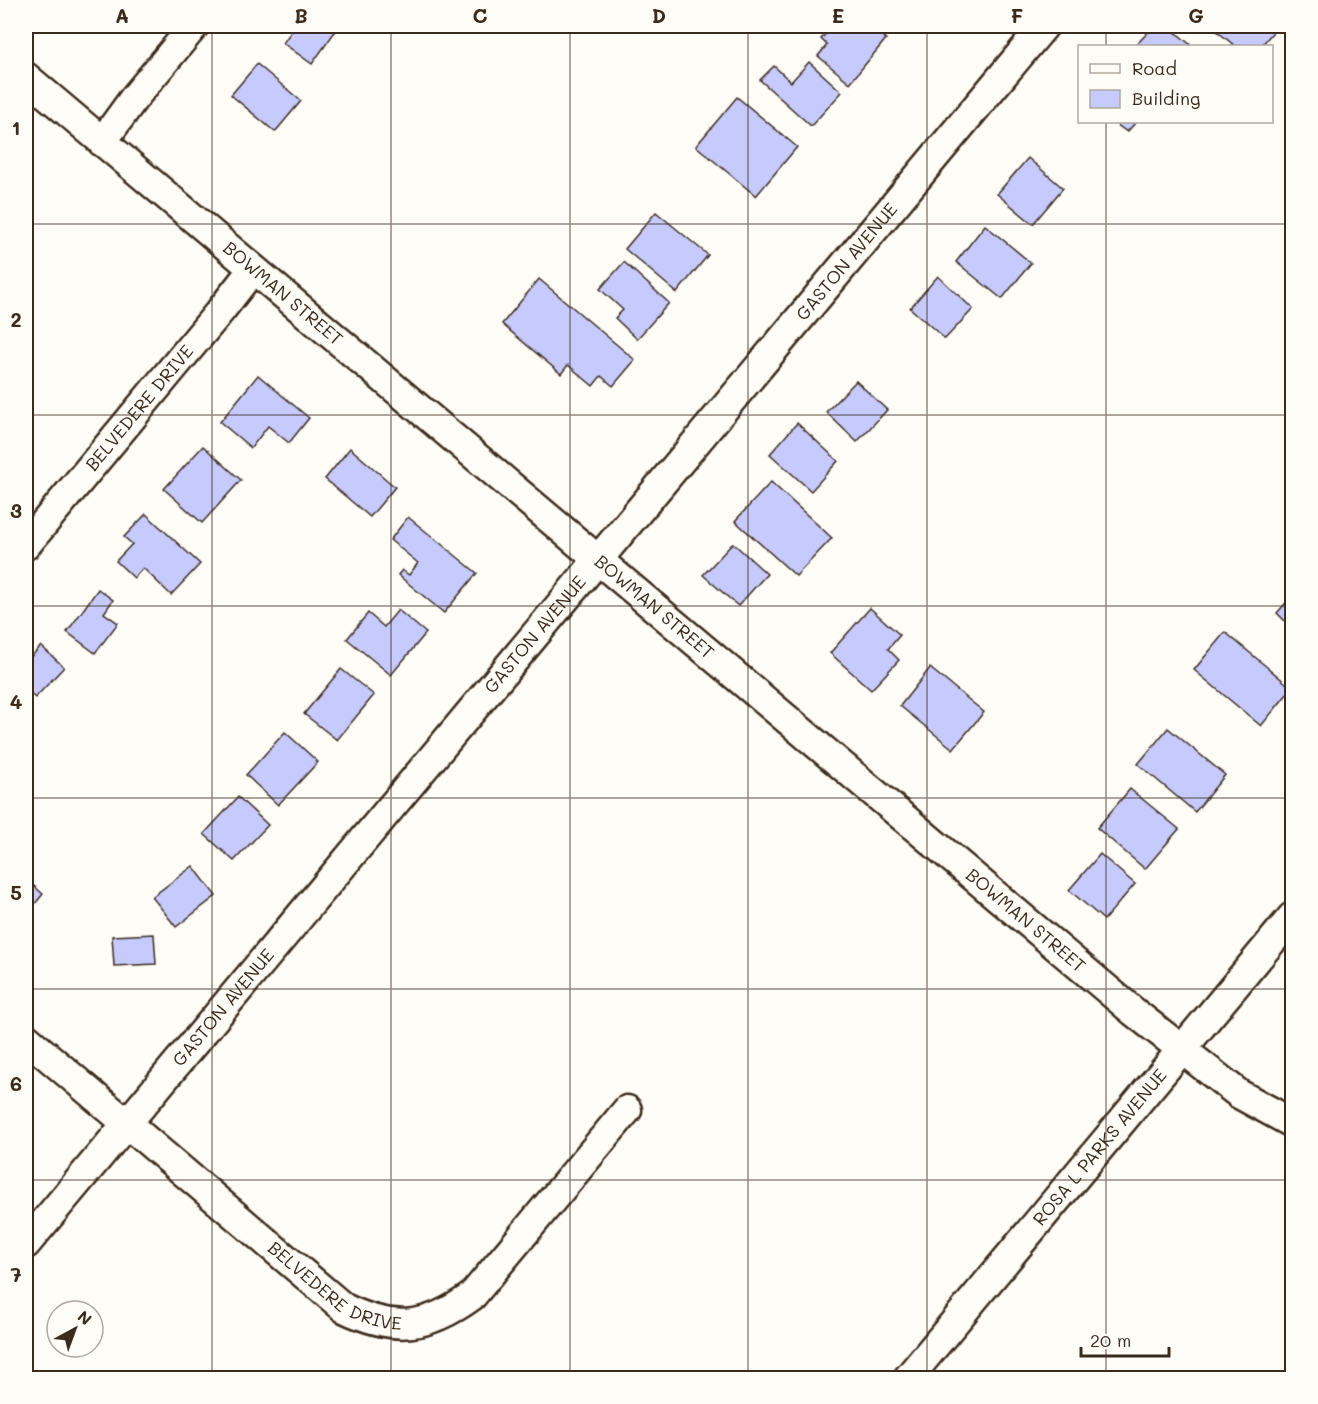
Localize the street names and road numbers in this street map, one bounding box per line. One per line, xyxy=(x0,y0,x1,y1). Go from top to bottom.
street label: GASTON AVENUE xyxy=(790,197,902,325)
street label: BOWMAN STREET xyxy=(219,236,348,350)
street label: BELVEDERE DRIVE xyxy=(80,339,198,475)
street label: BOWMAN STREET xyxy=(590,549,720,664)
street label: GASTON AVENUE xyxy=(478,570,591,698)
street label: BOWMAN STREET xyxy=(961,862,1091,977)
street label: GASTON AVENUE xyxy=(167,943,279,1071)
street label: ROSA L PARKS AVENUE xyxy=(1027,1063,1172,1230)
street label: BELVEDERE DRIVE xyxy=(263,1236,403,1335)

